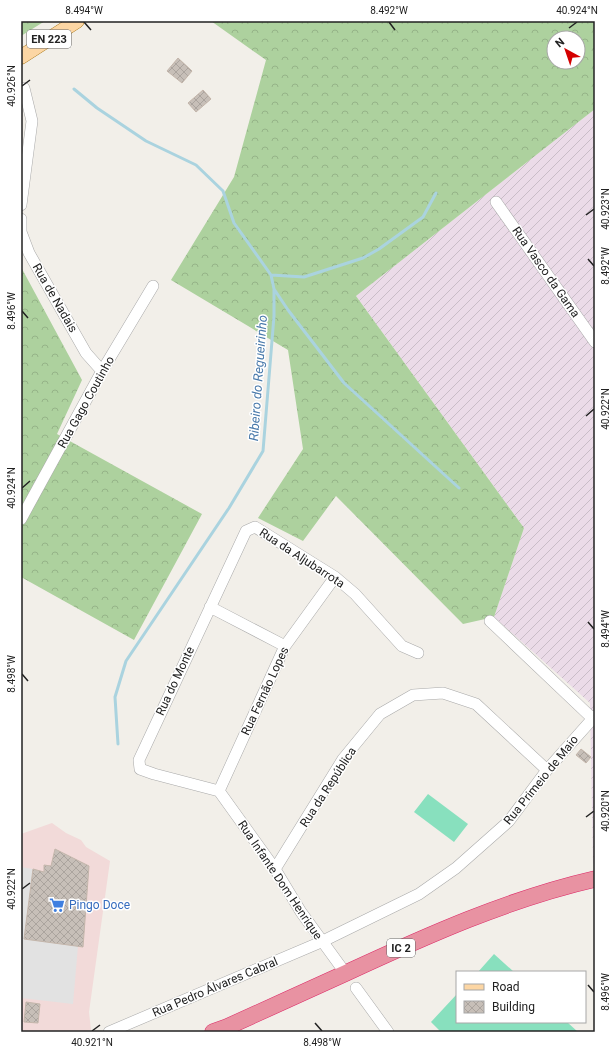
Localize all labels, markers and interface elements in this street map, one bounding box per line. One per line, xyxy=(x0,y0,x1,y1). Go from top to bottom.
text: 8.494°W xyxy=(65,5,103,16)
text: 8.492°W xyxy=(370,5,408,16)
text: 40.924°N xyxy=(556,5,598,16)
road number: EN 223 xyxy=(27,30,71,48)
north arrow xyxy=(546,30,586,70)
text: N xyxy=(553,35,567,50)
text: 40.926°N xyxy=(6,65,17,107)
text: 40.923°N xyxy=(600,188,611,230)
street label: Rua Vasco da Gama xyxy=(509,224,583,320)
text: 8.492°W xyxy=(600,247,611,285)
street label: Rua de Nadais xyxy=(30,261,80,335)
text: 8.496°W xyxy=(6,292,17,330)
water label: Ribeiro do Regueirinho xyxy=(246,314,270,442)
street label: Rua Gago Coutinho xyxy=(55,353,117,450)
text: 40.922°N xyxy=(600,388,611,430)
text: 40.924°N xyxy=(6,467,17,509)
street label: Rua da Aljubarrota xyxy=(257,525,347,591)
text: 8.494°W xyxy=(600,610,611,648)
street label: Rua do Monte xyxy=(153,644,197,718)
street label: Rua Fernão Lopes xyxy=(238,645,292,737)
text: 8.498°W xyxy=(6,655,17,693)
street label: Rua Primeio de Maio xyxy=(501,733,581,827)
street label: Rua da República xyxy=(297,744,359,830)
text: 40.920°N xyxy=(600,790,611,832)
street label: Rua Infante Dom Henrique xyxy=(235,818,325,942)
text: 40.922°N xyxy=(6,868,17,910)
supermarket icon: Pingo Doce xyxy=(48,896,66,914)
place label: Pingo Doce xyxy=(69,898,130,912)
road number: IC 2 xyxy=(387,939,415,957)
street label: Rua Pedro Álvares Cabral xyxy=(150,953,280,1020)
legend xyxy=(456,971,586,1023)
text: 8.496°W xyxy=(600,973,611,1011)
text: Road xyxy=(492,980,520,994)
text: Building xyxy=(492,1000,535,1014)
text: 40.921°N xyxy=(71,1037,113,1048)
text: 8.498°W xyxy=(303,1037,341,1048)

